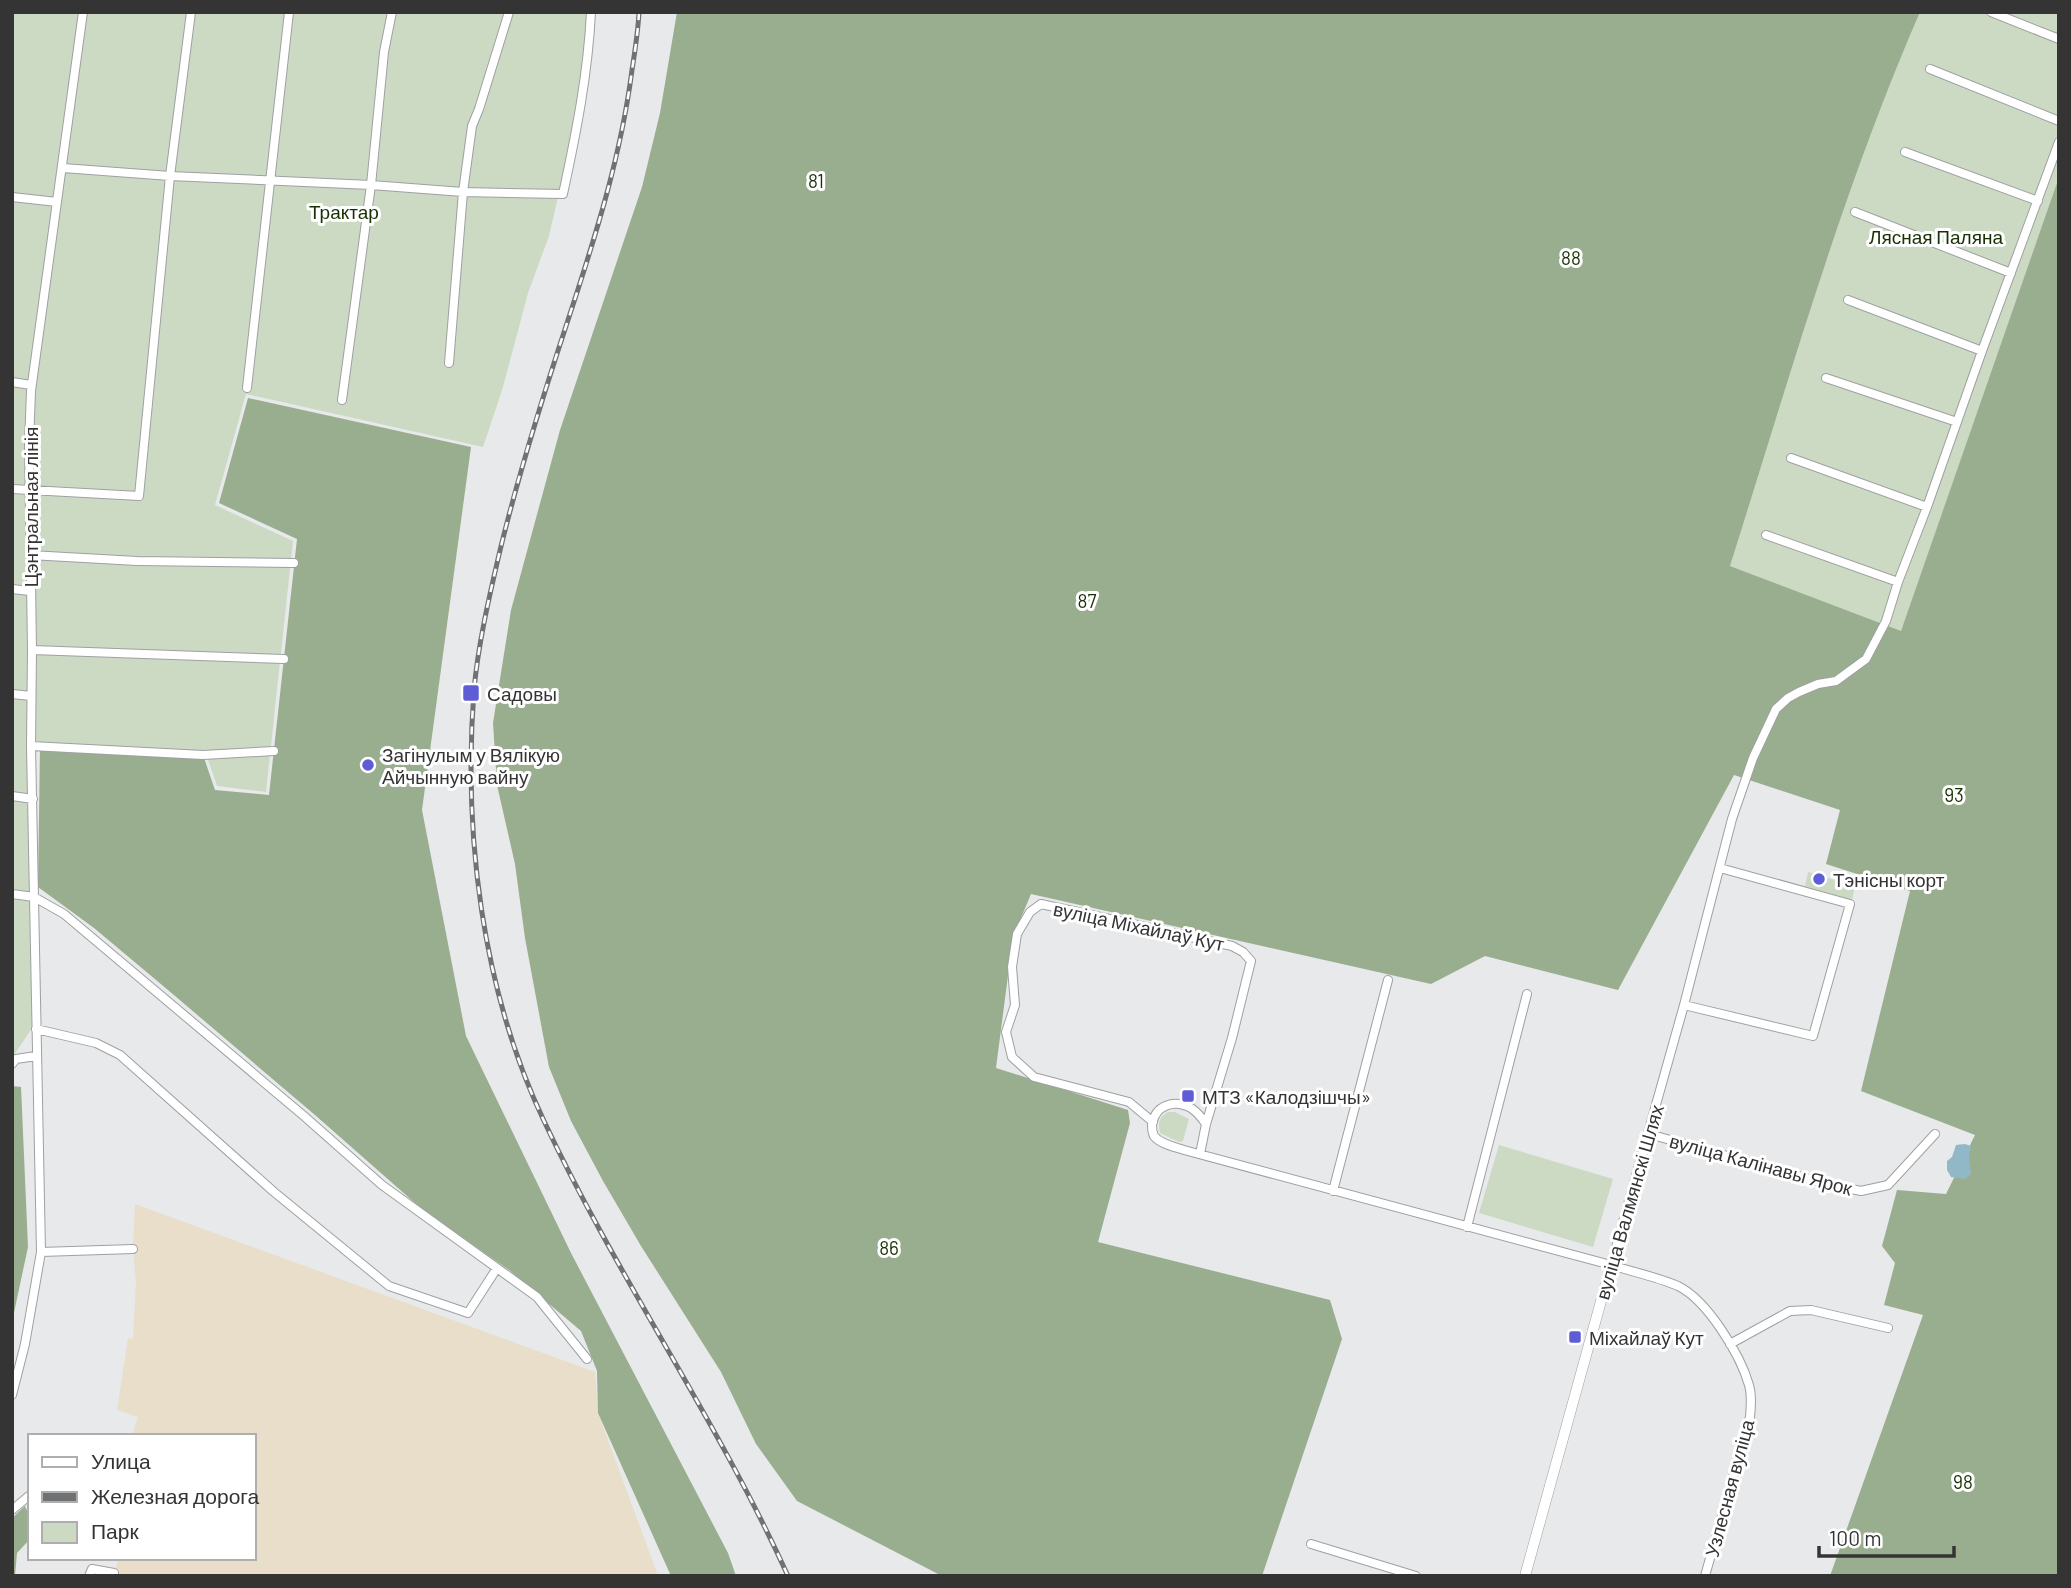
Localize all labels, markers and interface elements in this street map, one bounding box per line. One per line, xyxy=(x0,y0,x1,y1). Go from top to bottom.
park label: 81 xyxy=(808,169,824,192)
park label: Трактар xyxy=(309,200,379,223)
park label: Лясная Паляна xyxy=(1869,225,2003,248)
park label: 88 xyxy=(1561,246,1581,269)
street label: Цэнтральная лінія xyxy=(19,427,42,587)
park label: 87 xyxy=(1078,589,1096,612)
place label: Садовы xyxy=(487,682,557,705)
marker: Садовы xyxy=(461,683,481,703)
place label: Загінулым у Вялікую Айчынную вайну xyxy=(382,743,560,788)
marker: Загінулым у Вялікую Айчынную вайну xyxy=(360,757,376,773)
park label: 93 xyxy=(1944,783,1964,806)
place label: Тэнісны корт xyxy=(1833,868,1945,891)
marker: Тэнісны корт xyxy=(1811,871,1827,887)
street label: вуліца Міхайлаў Кут xyxy=(1051,897,1227,955)
place label: МТЗ «Калодзішчы» xyxy=(1202,1085,1371,1108)
marker: МТЗ «Калодзішчы» xyxy=(1180,1088,1196,1104)
street label: вуліца Валмянскі Шлях xyxy=(1590,1101,1668,1302)
street label: вуліца Калінавы Ярок xyxy=(1667,1129,1855,1200)
park label: 86 xyxy=(879,1236,899,1259)
place label: Міхайлаў Кут xyxy=(1589,1326,1704,1349)
marker: Міхайлаў Кут xyxy=(1567,1329,1583,1345)
street label: Узлесная вуліца xyxy=(1700,1416,1759,1559)
legend xyxy=(28,1434,256,1560)
text: Улица xyxy=(91,1448,151,1473)
park label: 98 xyxy=(1953,1470,1973,1493)
text: Железная дорога xyxy=(91,1483,260,1508)
scale bar xyxy=(1819,1514,1954,1558)
text: Парк xyxy=(91,1518,139,1543)
text: 100 m xyxy=(1829,1525,1882,1550)

